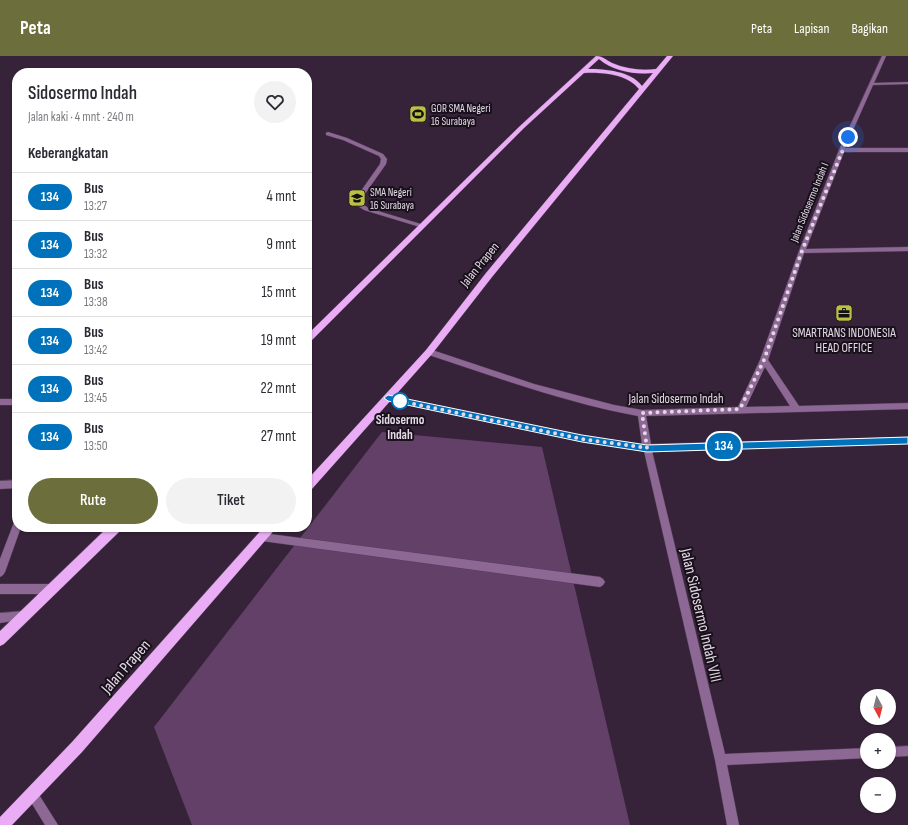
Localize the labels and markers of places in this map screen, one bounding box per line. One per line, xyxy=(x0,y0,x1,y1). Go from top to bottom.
place label: GOR SMA Negeri 16 Surabaya xyxy=(431,102,490,128)
sports icon: GOR SMA Negeri 16 Surabaya xyxy=(408,104,428,124)
place label: SMA Negeri 16 Surabaya xyxy=(370,186,414,212)
school or university icon: SMA Negeri 16 Surabaya xyxy=(347,188,367,208)
office icon: SMARTRANS INDONESIA HEAD OFFICE xyxy=(834,303,854,323)
place label: SMARTRANS INDONESIA HEAD OFFICE xyxy=(792,325,896,356)
marker: Sidosermo Indah xyxy=(391,392,409,410)
place label: Sidosermo Indah xyxy=(376,412,425,443)

